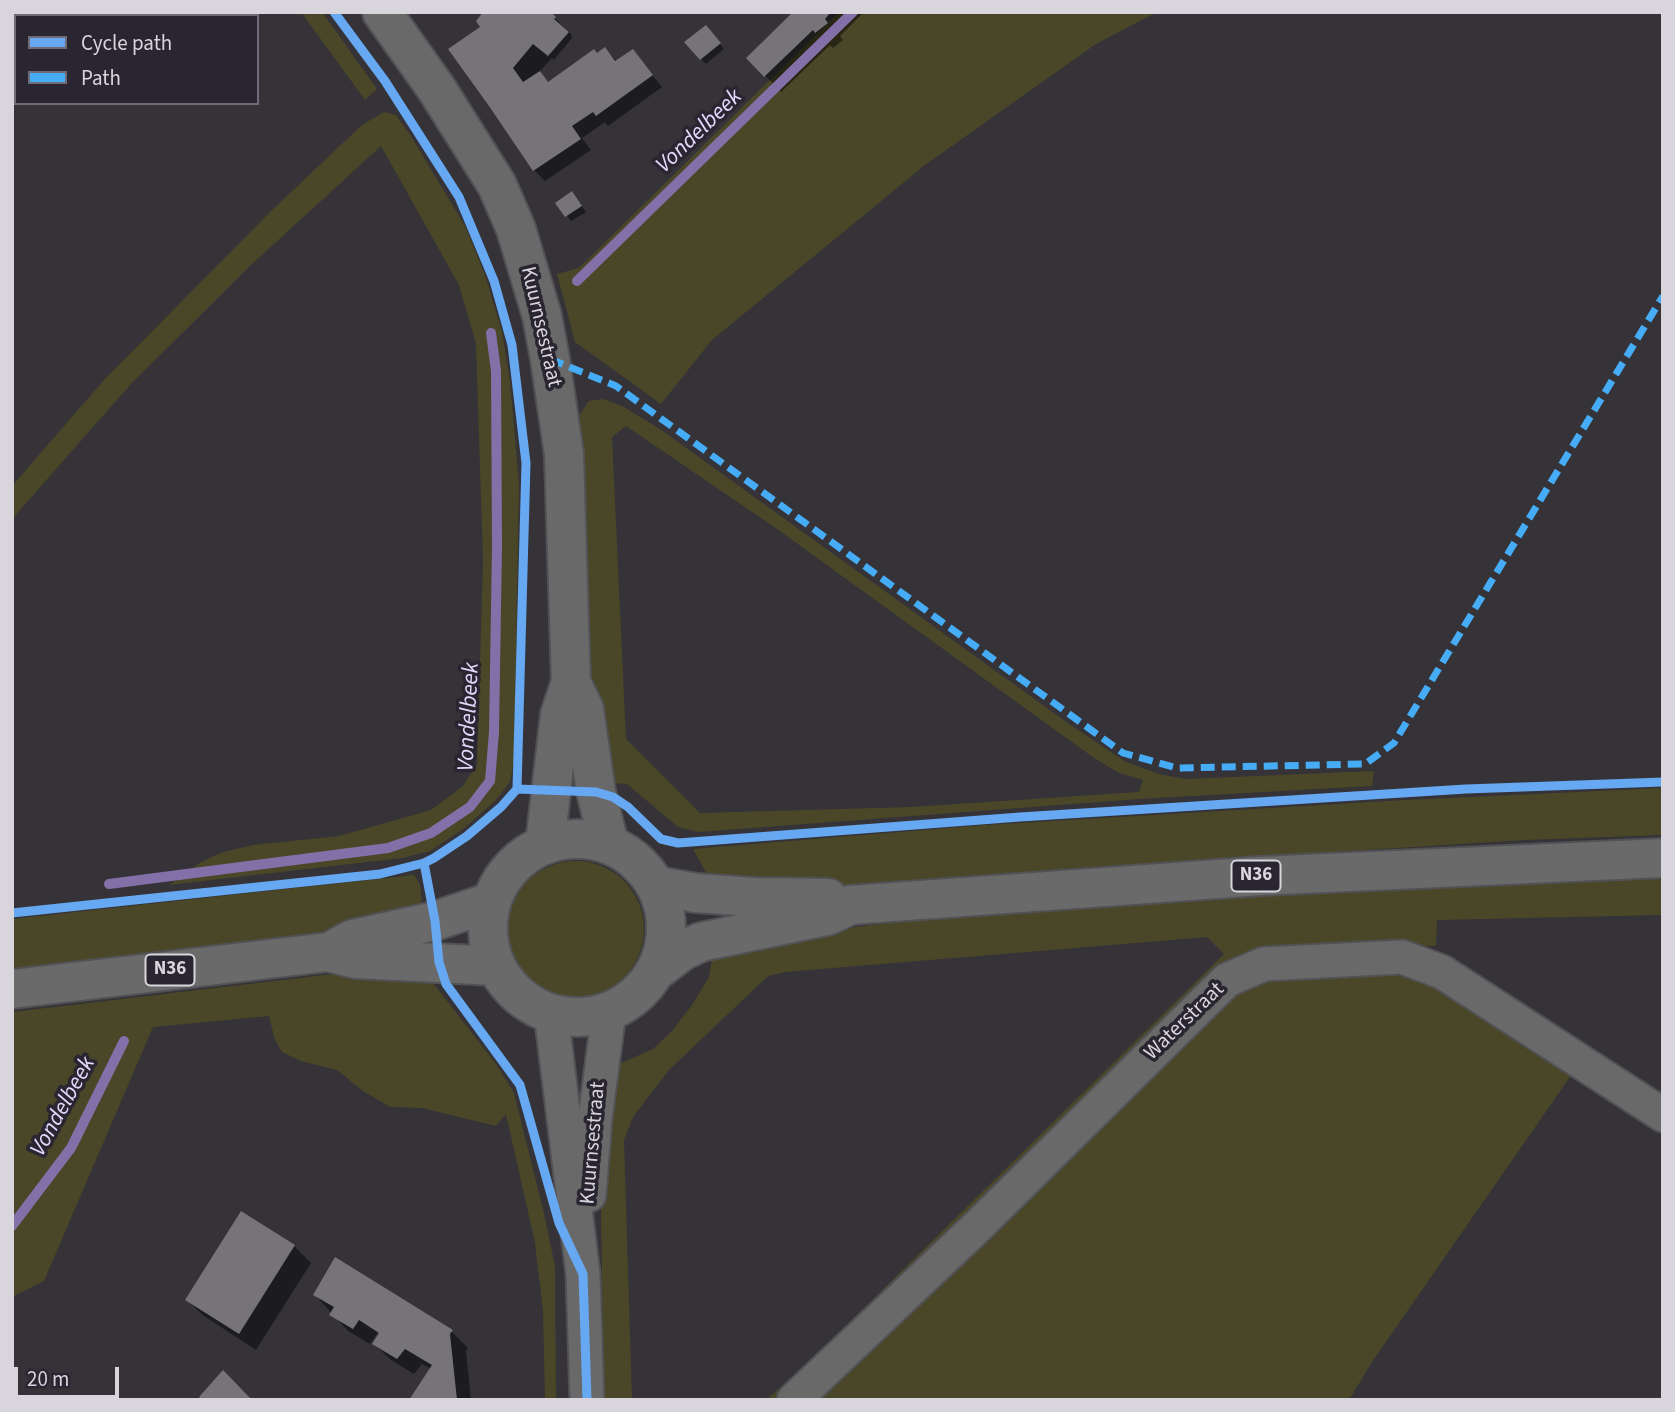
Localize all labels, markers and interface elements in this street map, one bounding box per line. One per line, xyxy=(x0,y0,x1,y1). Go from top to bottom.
legend xyxy=(14,14,259,105)
text: Cycle path xyxy=(81,28,172,58)
text: Path xyxy=(81,63,121,93)
water label: Vondelbeek xyxy=(651,84,749,180)
street label: Kuurnsestraat xyxy=(514,264,566,390)
water label: Vondelbeek xyxy=(453,662,487,772)
road number: N36 xyxy=(1232,860,1280,891)
road number: N36 xyxy=(146,954,194,986)
street label: Waterstraat xyxy=(1140,978,1230,1066)
water label: Vondelbeek xyxy=(25,1053,103,1161)
street label: Kuurnsestraat xyxy=(576,1081,612,1205)
scale bar xyxy=(18,1352,122,1396)
text: 20 m xyxy=(27,1364,69,1394)

